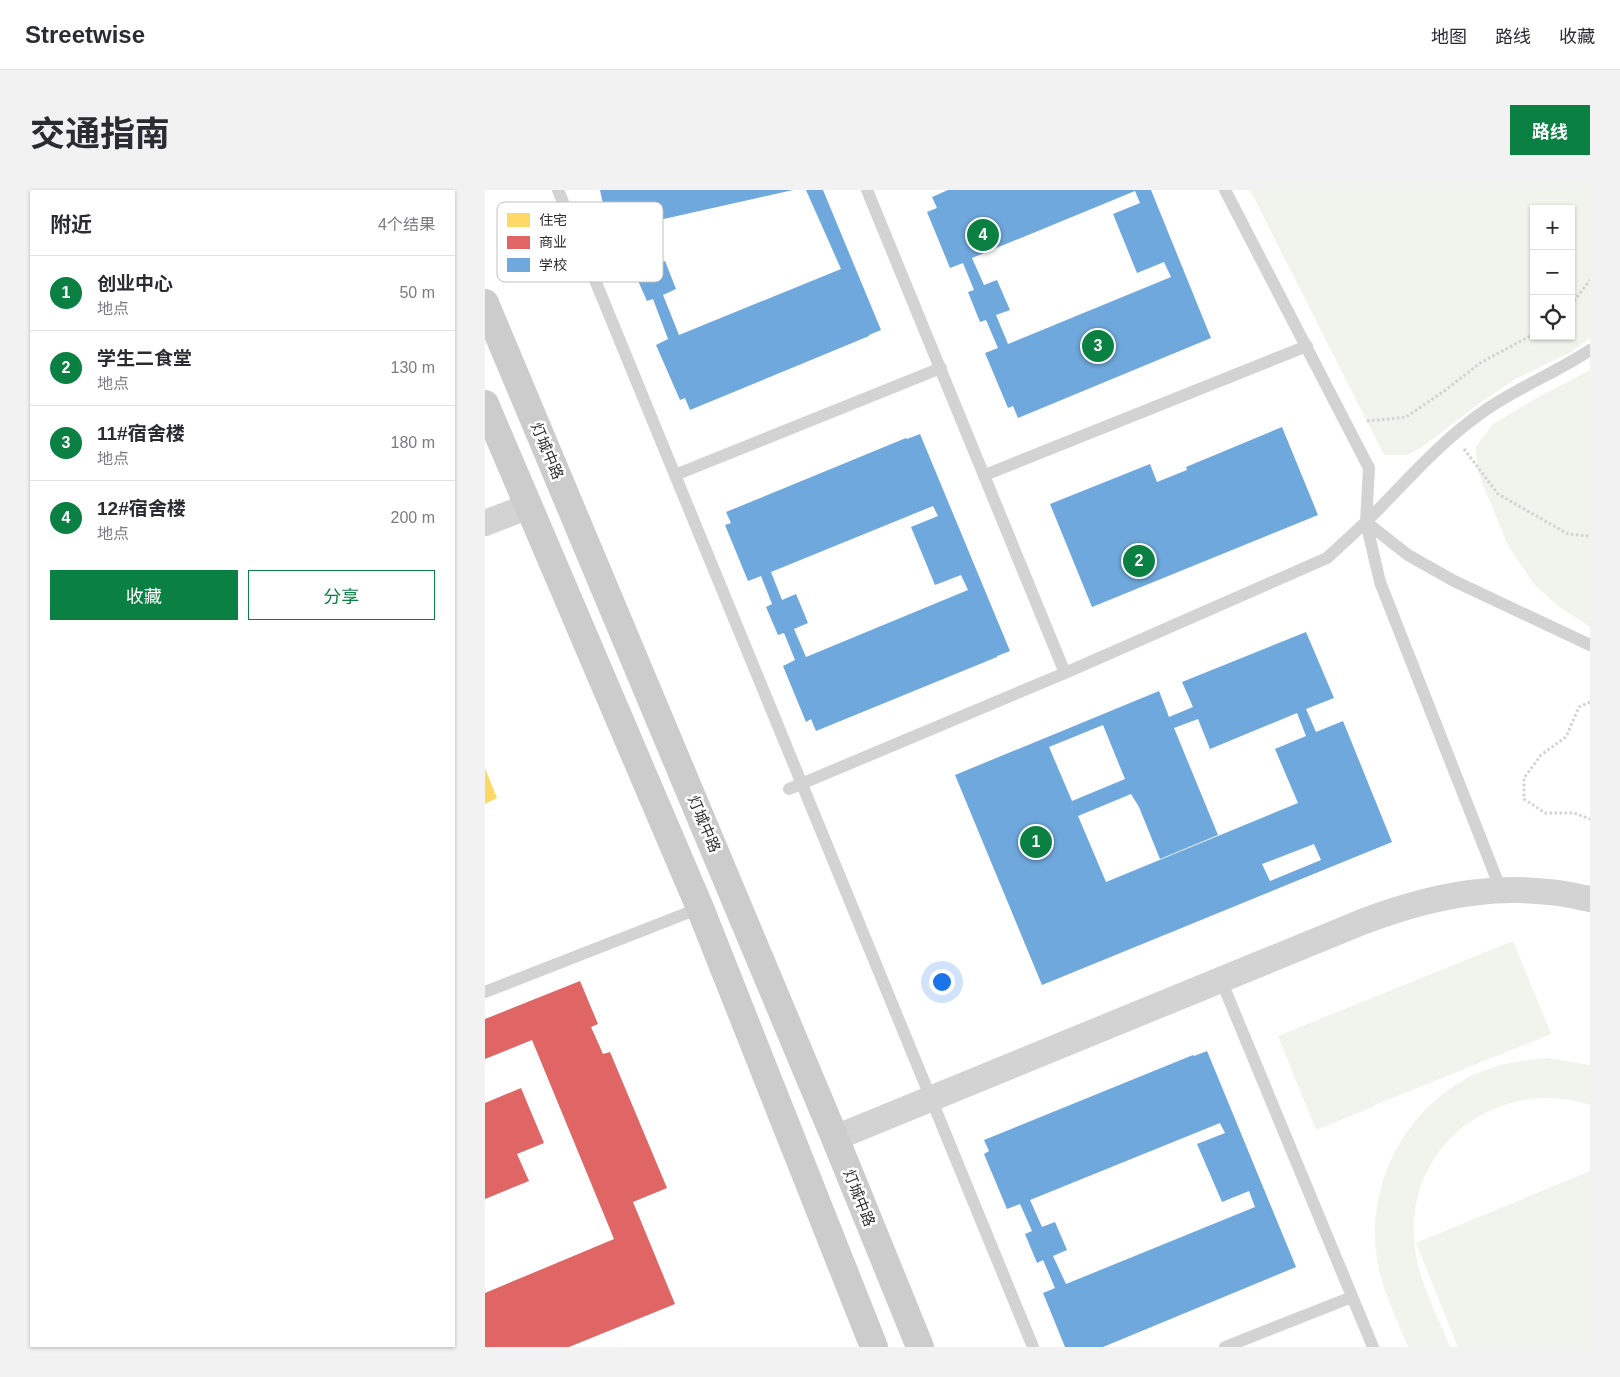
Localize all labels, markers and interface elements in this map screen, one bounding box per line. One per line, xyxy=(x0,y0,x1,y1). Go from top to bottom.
text: Streetwise xyxy=(25,21,145,48)
text: 地图 xyxy=(1431,27,1467,47)
text: 路线 xyxy=(1495,27,1531,47)
text: 收藏 xyxy=(1559,27,1595,47)
button: 路线 xyxy=(1510,105,1590,155)
text: 交通指南 xyxy=(30,114,170,153)
legend xyxy=(497,202,663,282)
map controls xyxy=(1530,205,1575,340)
button: + xyxy=(1530,205,1575,250)
text: 住宅 xyxy=(539,212,567,228)
text: 附近 xyxy=(50,213,92,236)
text: 4个结果 xyxy=(378,216,435,233)
pin: 4 xyxy=(967,216,999,254)
text: 商业 xyxy=(539,234,567,250)
button: − xyxy=(1530,250,1575,295)
text: 学校 xyxy=(539,257,567,273)
text: 创业中心 xyxy=(97,273,173,294)
text: 1 xyxy=(62,284,70,301)
text: 50 m xyxy=(399,284,435,301)
button: locate xyxy=(1530,295,1575,340)
text: 地点 xyxy=(97,300,129,317)
pin: 3 xyxy=(1082,327,1114,365)
text: 学生二食堂 xyxy=(97,348,192,369)
text: 2 xyxy=(62,359,70,376)
text: 130 m xyxy=(391,359,435,376)
text: 地点 xyxy=(97,375,129,392)
street label: 灯城中路 xyxy=(528,420,567,482)
text: 11#宿舍楼 xyxy=(97,423,185,444)
text: 3 xyxy=(62,434,70,451)
text: 180 m xyxy=(391,434,435,451)
text: 地点 xyxy=(97,450,129,467)
text: 12#宿舍楼 xyxy=(97,498,186,519)
text: 4 xyxy=(62,509,70,526)
text: 200 m xyxy=(391,509,435,526)
text: 地点 xyxy=(97,525,129,542)
pin: 2 xyxy=(1123,542,1155,580)
button: 收藏 xyxy=(50,570,238,620)
button: 分享 xyxy=(248,570,435,620)
street label: 灯城中路 xyxy=(685,793,724,855)
pin: 1 xyxy=(1020,823,1052,861)
your location xyxy=(929,969,955,995)
street label: 灯城中路 xyxy=(840,1167,879,1229)

